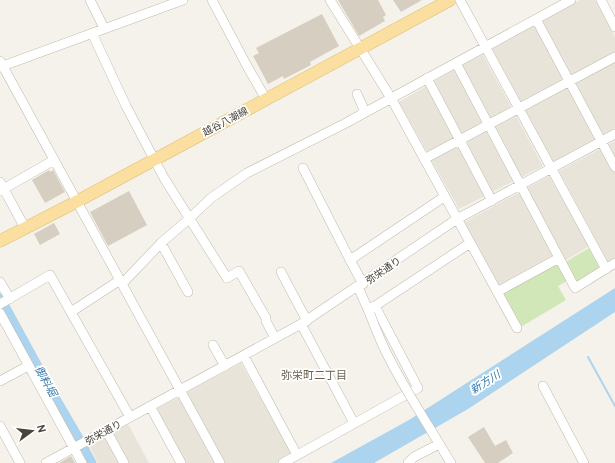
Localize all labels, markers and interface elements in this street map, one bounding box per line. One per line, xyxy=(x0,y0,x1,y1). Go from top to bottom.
street label: 越谷八潮線 xyxy=(201,105,251,140)
street label: 弥栄通り xyxy=(364,255,404,288)
water label: 御料堀 xyxy=(31,364,60,401)
water label: 新方川 xyxy=(468,368,504,398)
district label: 弥栄町二丁目 xyxy=(281,369,347,383)
north arrow xyxy=(12,411,52,451)
street label: 弥栄通り xyxy=(83,418,124,449)
text: N xyxy=(33,423,48,434)

